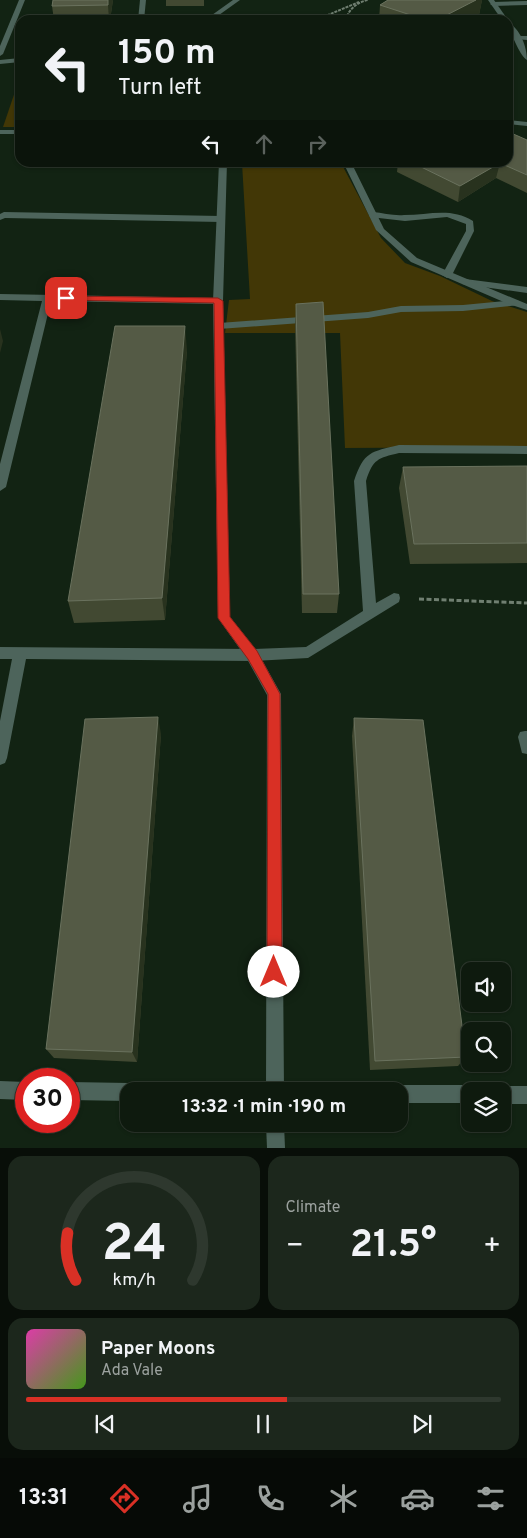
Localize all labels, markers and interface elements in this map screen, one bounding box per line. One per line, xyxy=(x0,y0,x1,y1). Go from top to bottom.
text: 150 m xyxy=(118,32,216,76)
icon: left xyxy=(35,35,100,100)
text: Turn left xyxy=(118,75,201,102)
icon: left xyxy=(197,130,225,158)
icon: ahead xyxy=(250,130,278,158)
icon: right xyxy=(303,130,331,158)
pin xyxy=(45,277,87,319)
icon: arrive xyxy=(52,284,80,312)
position arrow xyxy=(247,945,299,997)
map controls xyxy=(461,962,511,1132)
button: sound xyxy=(461,962,511,1012)
button: search xyxy=(461,1022,511,1072)
speed limit sign: 30 xyxy=(15,1068,80,1133)
button: layers xyxy=(461,1082,511,1132)
text: 13:32 · 1 min · 190 m xyxy=(182,1095,346,1119)
text: Climate xyxy=(286,1198,340,1218)
text: 24 xyxy=(101,1213,166,1279)
text: 21.5° xyxy=(350,1222,437,1271)
text: − xyxy=(286,1229,304,1265)
text: + xyxy=(483,1229,501,1265)
text: km/h xyxy=(112,1269,155,1292)
text: Paper Moons xyxy=(101,1337,215,1361)
text: Ada Vale xyxy=(101,1361,163,1381)
icon: previous xyxy=(91,1410,119,1438)
icon: pause xyxy=(249,1410,277,1438)
icon: next xyxy=(408,1410,436,1438)
icon: directions xyxy=(107,1481,142,1516)
icon: music xyxy=(180,1481,215,1516)
icon: phone xyxy=(253,1481,288,1516)
icon: climate xyxy=(326,1481,361,1516)
icon: car xyxy=(400,1481,435,1516)
icon: filters xyxy=(473,1481,508,1516)
text: 13:31 xyxy=(19,1485,68,1512)

